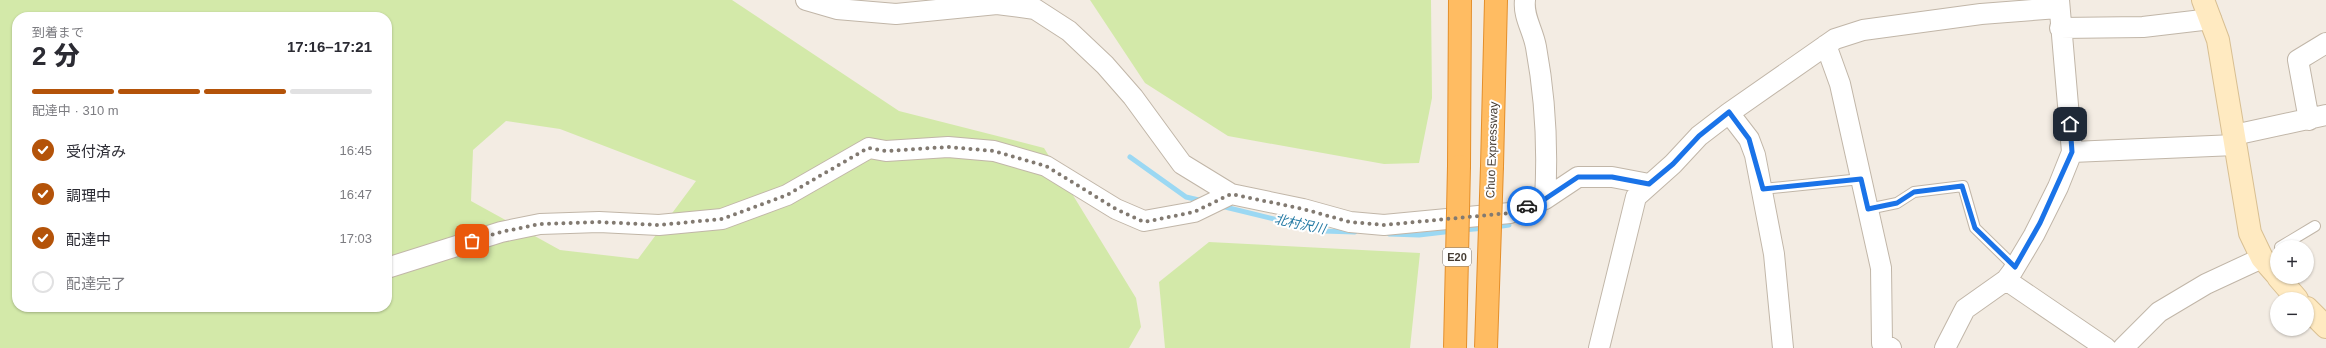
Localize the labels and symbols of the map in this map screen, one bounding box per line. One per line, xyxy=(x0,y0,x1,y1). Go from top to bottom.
street label: Chuo Expressway xyxy=(1483,101,1501,199)
pin xyxy=(2053,107,2087,141)
courier xyxy=(1507,186,1547,226)
water label: 北村沢川 xyxy=(1273,211,1329,237)
pin xyxy=(455,224,489,258)
road number: E20 xyxy=(1443,248,1471,266)

